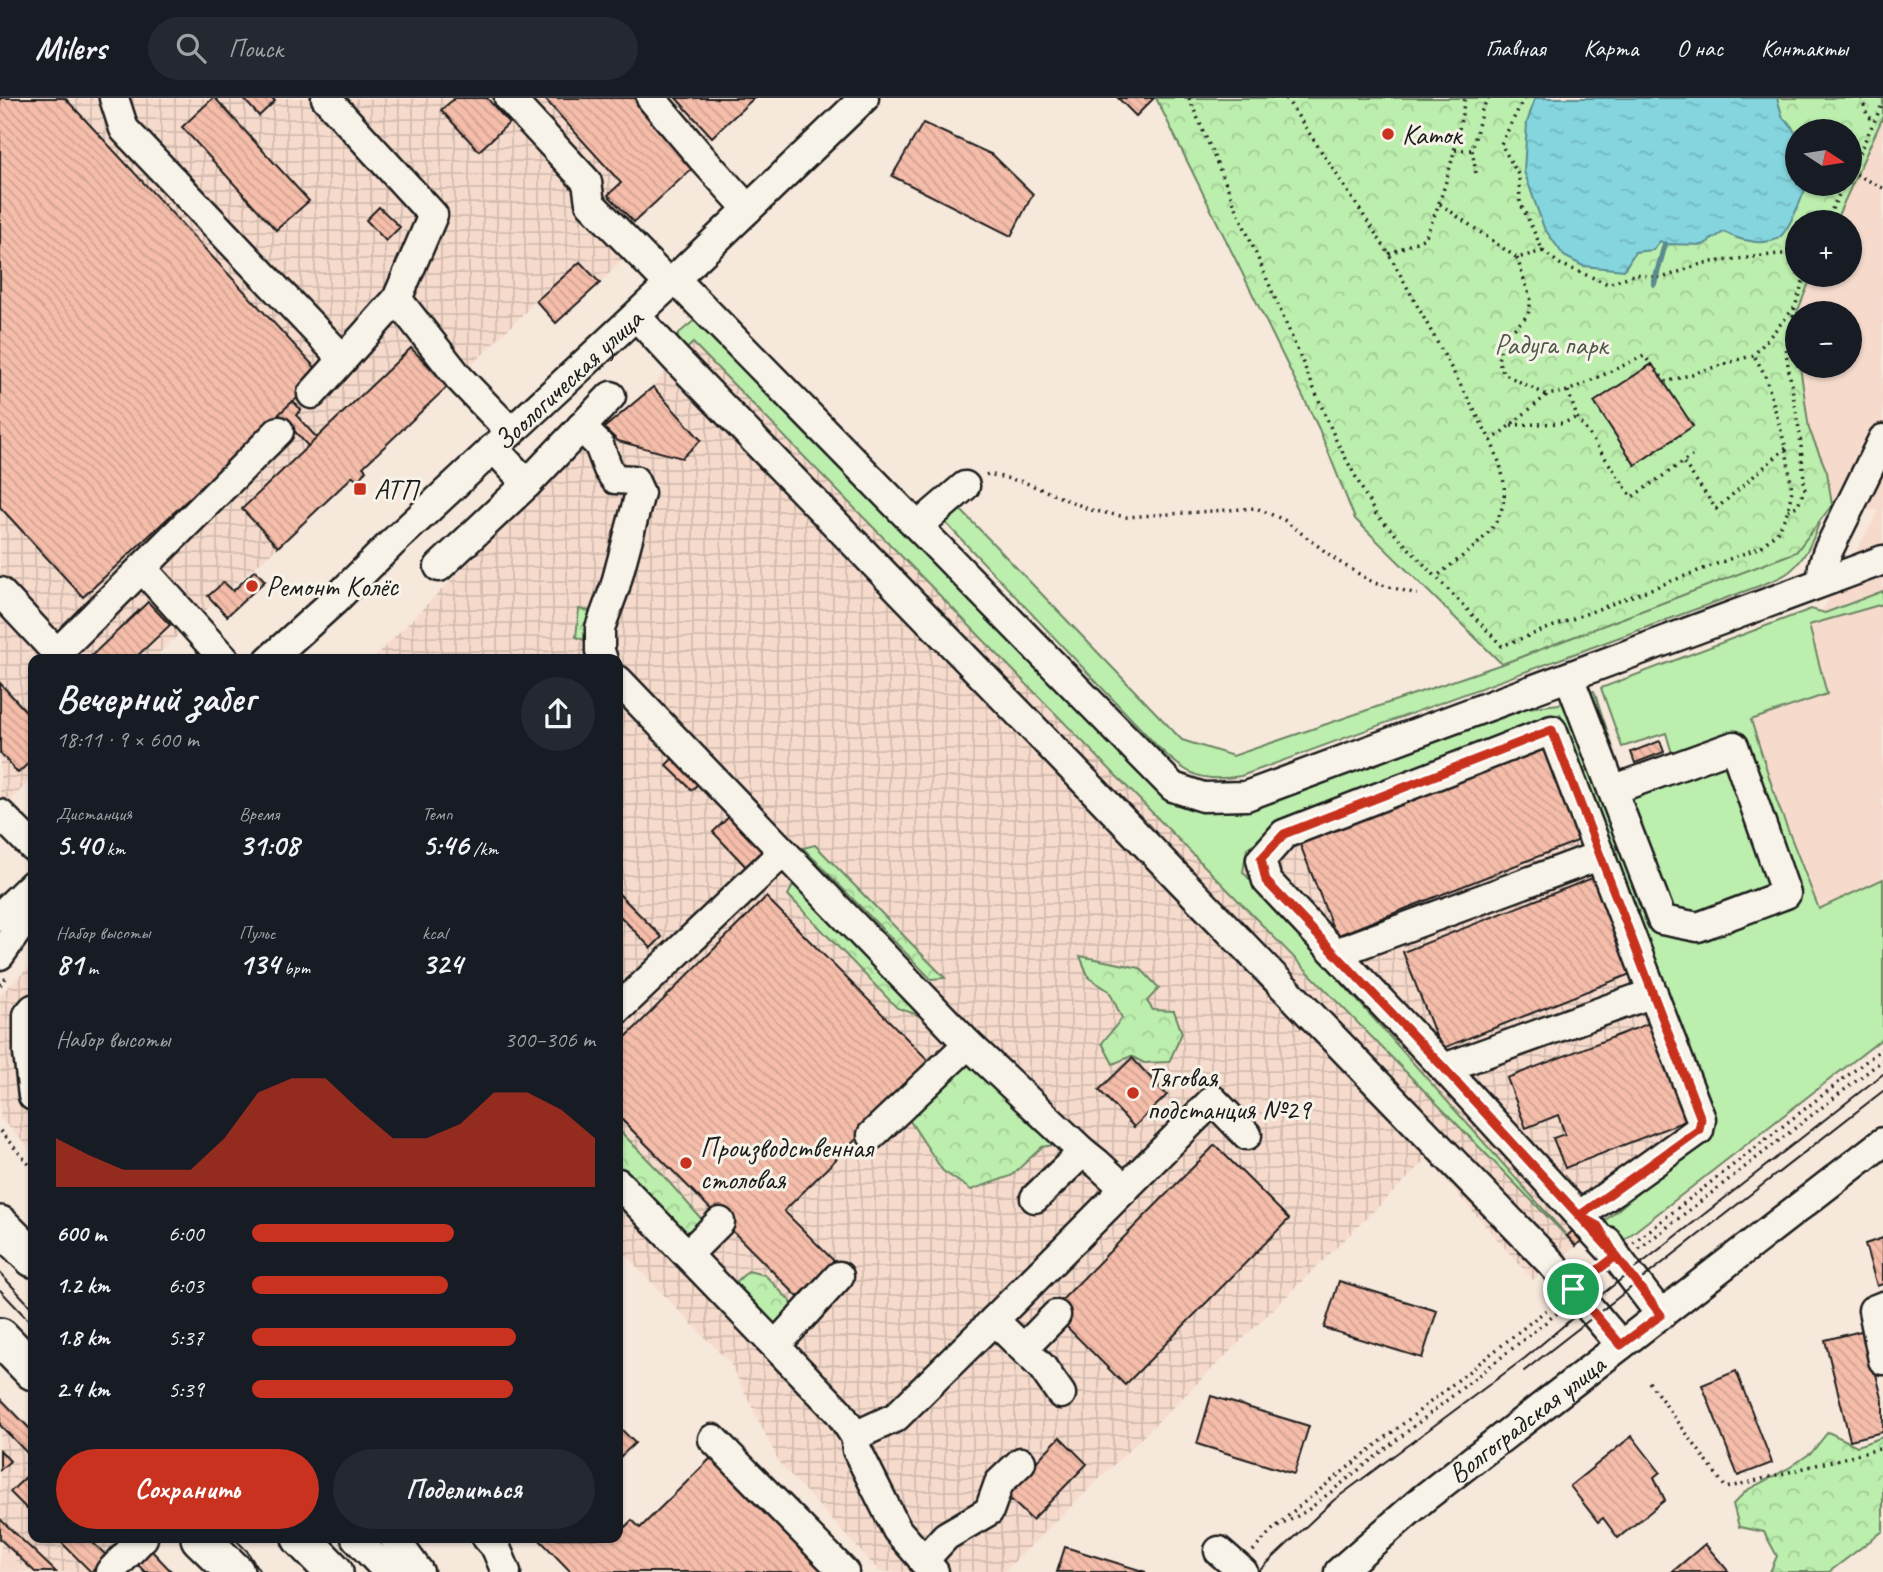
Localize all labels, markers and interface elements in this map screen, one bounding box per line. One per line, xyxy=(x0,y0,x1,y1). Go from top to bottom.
search box xyxy=(148,17,638,80)
text: Milers xyxy=(35,27,106,69)
icon: search xyxy=(172,29,210,67)
text: Поиск xyxy=(228,32,283,65)
text: Главная xyxy=(1485,33,1546,63)
text: Карта xyxy=(1584,33,1638,63)
text: О нас xyxy=(1676,33,1723,63)
text: Контакты xyxy=(1761,33,1848,63)
place label: Каток xyxy=(1402,117,1464,152)
north arrow xyxy=(1785,119,1862,196)
map controls xyxy=(1785,119,1862,378)
marker: Каток xyxy=(1380,126,1396,142)
button: + xyxy=(1785,210,1862,287)
street label: Зоологическая улица xyxy=(486,300,651,458)
button: − xyxy=(1785,301,1862,378)
park label: Радуга парк xyxy=(1494,327,1610,362)
place label: АТП xyxy=(374,472,420,507)
marker: АТП xyxy=(352,481,368,497)
place label: Ремонт Колёс xyxy=(266,569,400,604)
marker: Ремонт Колёс xyxy=(244,578,260,594)
text: Вечерний забег xyxy=(56,675,255,722)
button: share xyxy=(521,677,595,751)
text: 18:11 · 9 × 600 m xyxy=(56,725,199,754)
text: Дистанция xyxy=(56,802,132,826)
text: Время xyxy=(239,802,279,826)
text: Темп xyxy=(422,802,453,826)
text: 5.40 xyxy=(56,826,102,864)
text: 31:08 xyxy=(239,826,299,864)
text: 5:46 xyxy=(422,826,469,864)
text: km xyxy=(102,837,125,861)
text: /km xyxy=(469,837,498,861)
text: Набор высоты xyxy=(56,921,150,945)
text: Пульс xyxy=(239,921,276,945)
text: kcal xyxy=(422,921,447,945)
text: 81 xyxy=(56,945,83,983)
text: 134 xyxy=(239,945,280,983)
text: 324 xyxy=(422,945,463,983)
text: m xyxy=(83,956,98,980)
text: bpm xyxy=(280,956,310,980)
text: Набор высоты xyxy=(56,1025,170,1054)
text: 300–306 m xyxy=(504,1025,595,1054)
place label: Тяговая подстанция №29 xyxy=(1147,1060,1313,1127)
marker: Тяговая подстанция №29 xyxy=(1125,1085,1141,1101)
place label: Производственная столовая xyxy=(700,1130,875,1197)
marker: Производственная столовая xyxy=(678,1155,694,1171)
text: 600 m xyxy=(56,1219,106,1248)
text: 6:00 xyxy=(168,1219,204,1248)
pin xyxy=(1543,1259,1603,1319)
icon: arrive xyxy=(1554,1270,1592,1308)
text: 1.2 km xyxy=(56,1271,110,1300)
text: 6:03 xyxy=(168,1271,204,1300)
text: 1.8 km xyxy=(56,1323,110,1352)
text: 5:37 xyxy=(168,1323,204,1352)
street label: Волгоградская улица xyxy=(1441,1346,1613,1491)
text: 2.4 km xyxy=(56,1375,110,1404)
text: 5:39 xyxy=(168,1375,204,1404)
button: Сохранить xyxy=(56,1449,319,1529)
button: Поделиться xyxy=(333,1449,595,1529)

